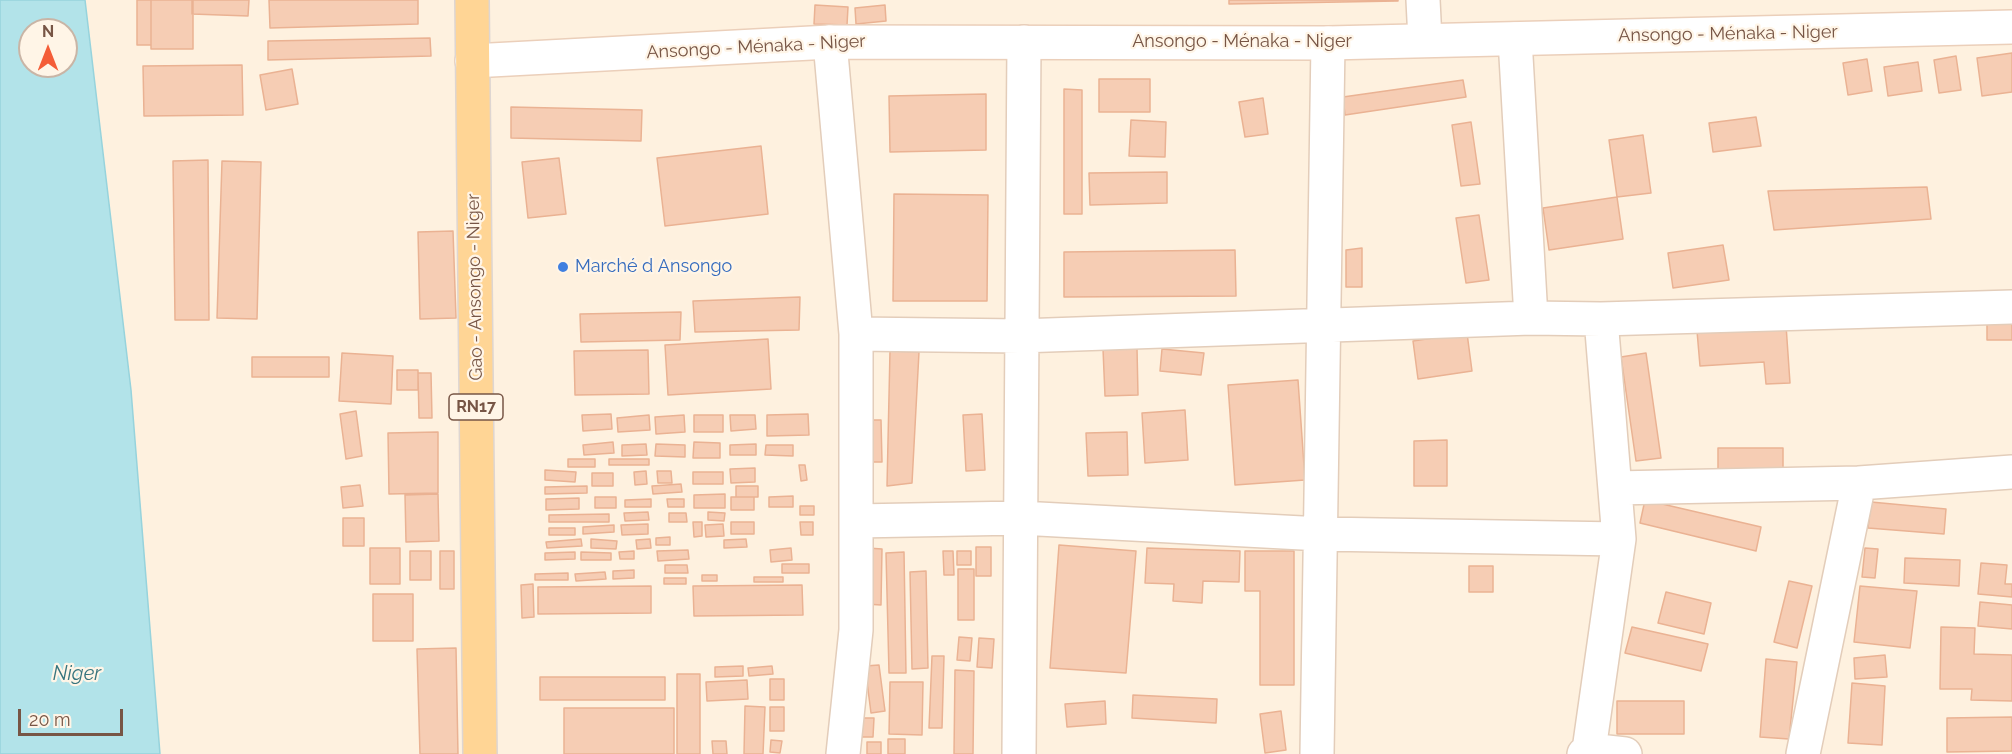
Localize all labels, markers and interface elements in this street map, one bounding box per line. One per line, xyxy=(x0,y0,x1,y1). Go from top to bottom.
north arrow xyxy=(18,18,78,78)
street label: Ansongo - Ménaka - Niger xyxy=(1618,21,1838,47)
text: N xyxy=(42,22,54,41)
street label: Ansongo - Ménaka - Niger xyxy=(646,30,866,64)
street label: Ansongo - Ménaka - Niger xyxy=(1132,31,1352,53)
street label: Gao - Ansongo - Niger xyxy=(463,193,487,381)
place label: Marché d Ansongo xyxy=(575,256,732,278)
marker: Marché d Ansongo xyxy=(556,260,570,274)
road number: RN17 xyxy=(449,394,503,420)
water label: Niger xyxy=(53,662,101,686)
scale bar xyxy=(21,697,126,735)
text: 20 m xyxy=(29,709,71,730)

